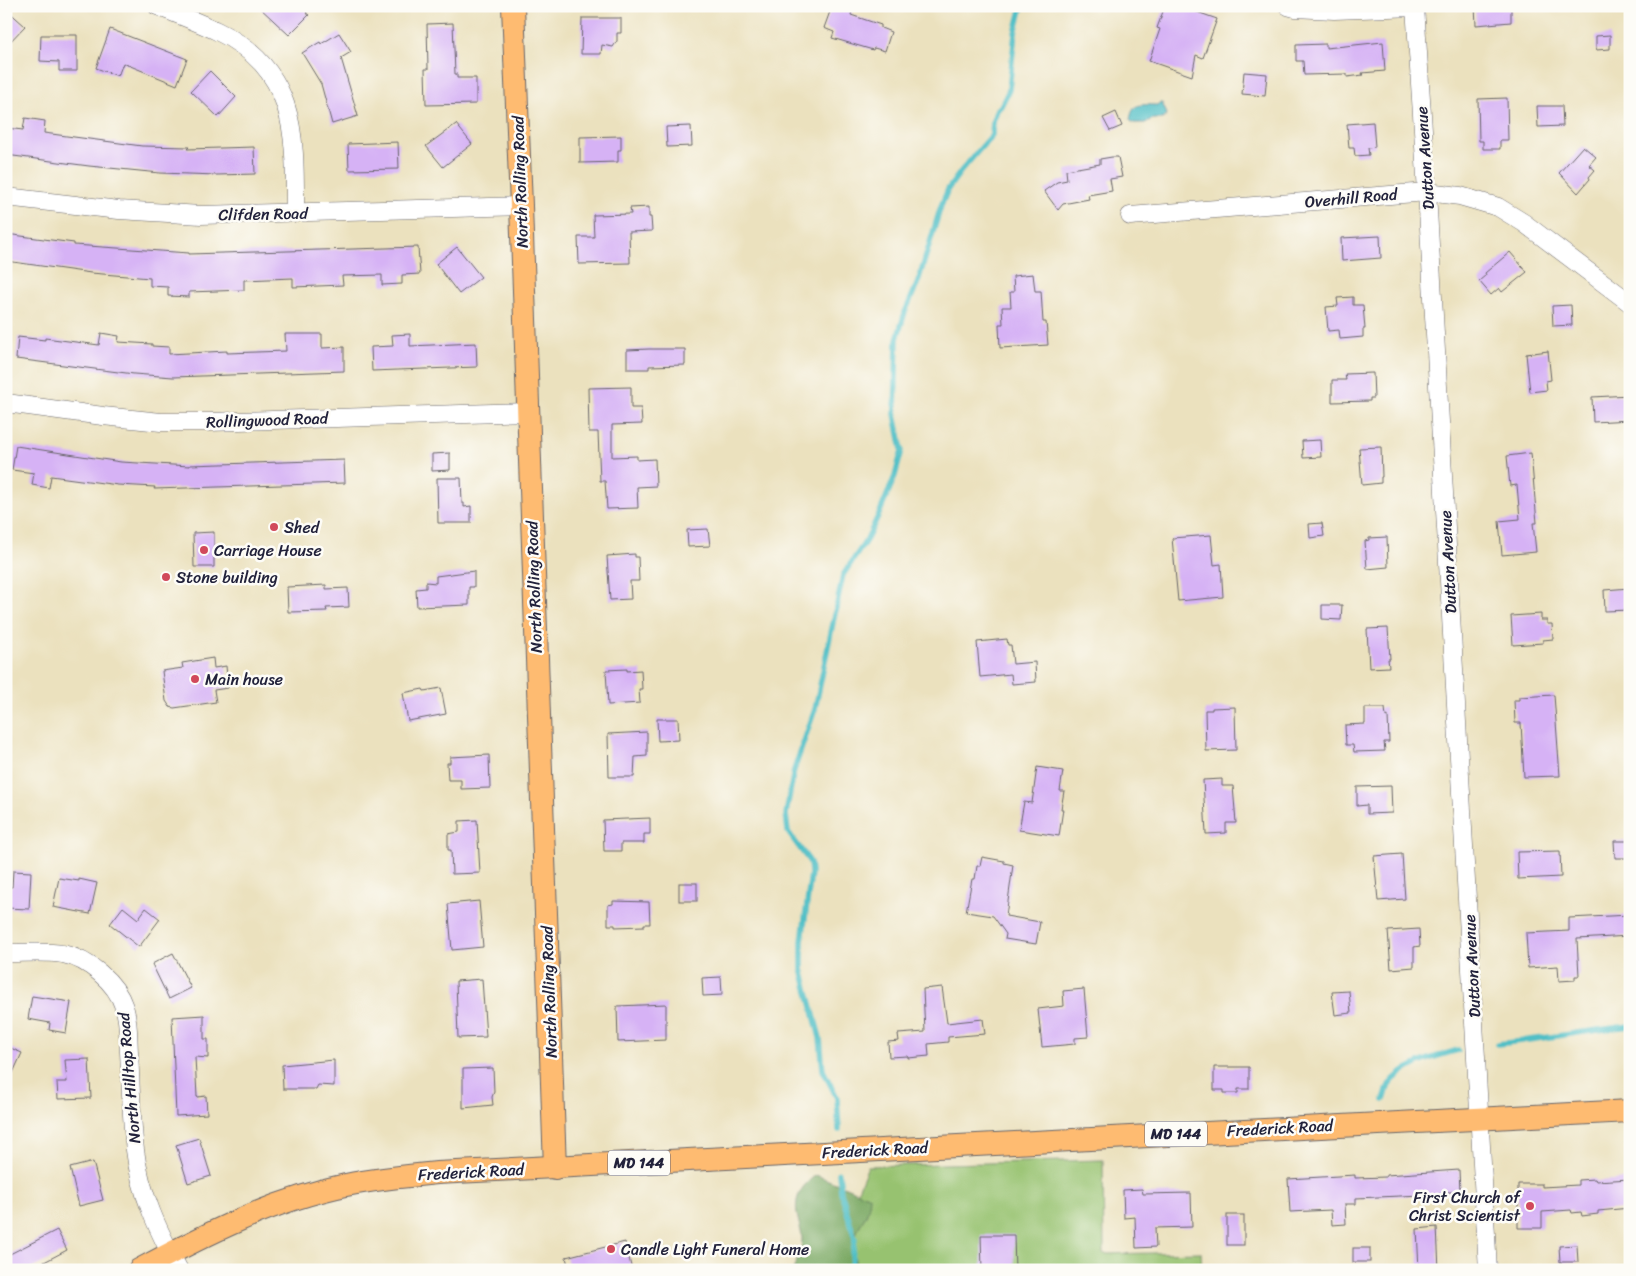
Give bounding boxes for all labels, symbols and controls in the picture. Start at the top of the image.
street label: Dutton Avenue [1407,105,1443,211]
street label: North Rolling Road [503,114,537,248]
street label: Overhill Road [1304,179,1400,216]
street label: Clifden Road [218,199,310,229]
street label: Rollingwood Road [205,403,330,437]
street label: Dutton Avenue [1431,510,1465,614]
place label: Shed [284,513,321,542]
street label: North Rolling Road [517,519,551,653]
marker: Shed [268,521,280,533]
place label: Carriage House [214,536,322,565]
marker: Carriage House [198,544,210,556]
place label: Stone building [176,563,278,592]
marker: Stone building [160,571,172,583]
place label: Main house [205,665,283,694]
marker: Main house [189,673,201,685]
street label: Dutton Avenue [1455,914,1489,1018]
street label: North Rolling Road [532,924,566,1058]
street label: North Hilltop Road [109,1010,149,1145]
street label: Frederick Road [1226,1111,1335,1145]
road number: MD 144 [1145,1122,1207,1146]
street label: Frederick Road [821,1133,930,1167]
road number: MD 144 [608,1150,670,1176]
street label: Frederick Road [417,1155,526,1189]
place label: First Church of Christ Scientist [1409,1183,1522,1230]
marker: First Church of Christ Scientist [1524,1200,1536,1212]
place label: Candle Light Funeral Home [621,1235,809,1264]
marker: Candle Light Funeral Home [605,1243,617,1255]

